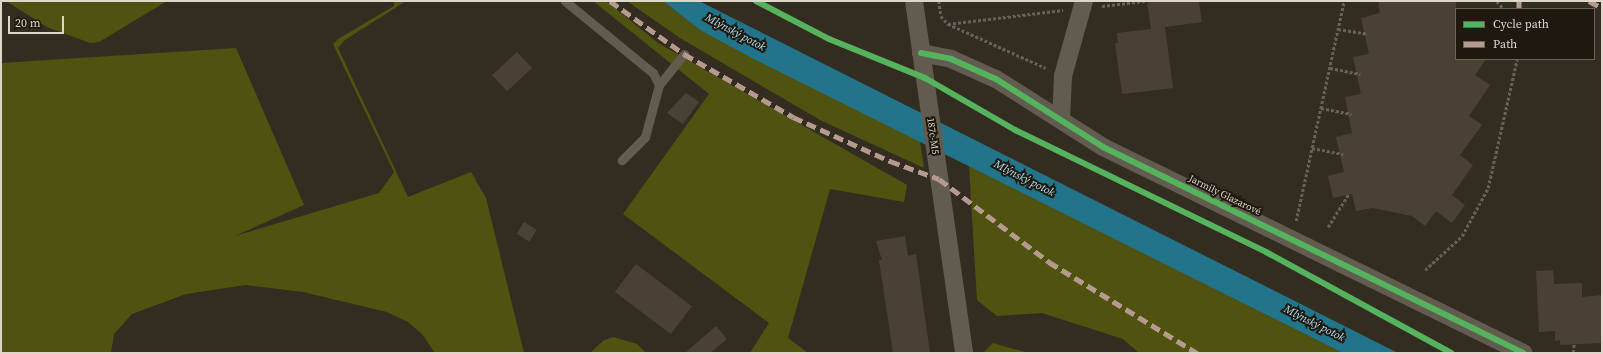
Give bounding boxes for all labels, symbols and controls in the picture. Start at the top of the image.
scale bar [10,8,66,34]
legend [1455,8,1595,60]
water label: Mlýnský potok [703,12,767,54]
text: 20 m [15,15,41,31]
text: Cycle path [1493,16,1549,32]
text: Path [1493,36,1517,52]
street label: 187c-M5 [924,117,942,155]
water label: Mlýnský potok [991,158,1057,200]
street label: Jarmily Glazarové [1187,172,1263,218]
water label: Mlýnský potok [1281,303,1347,345]

